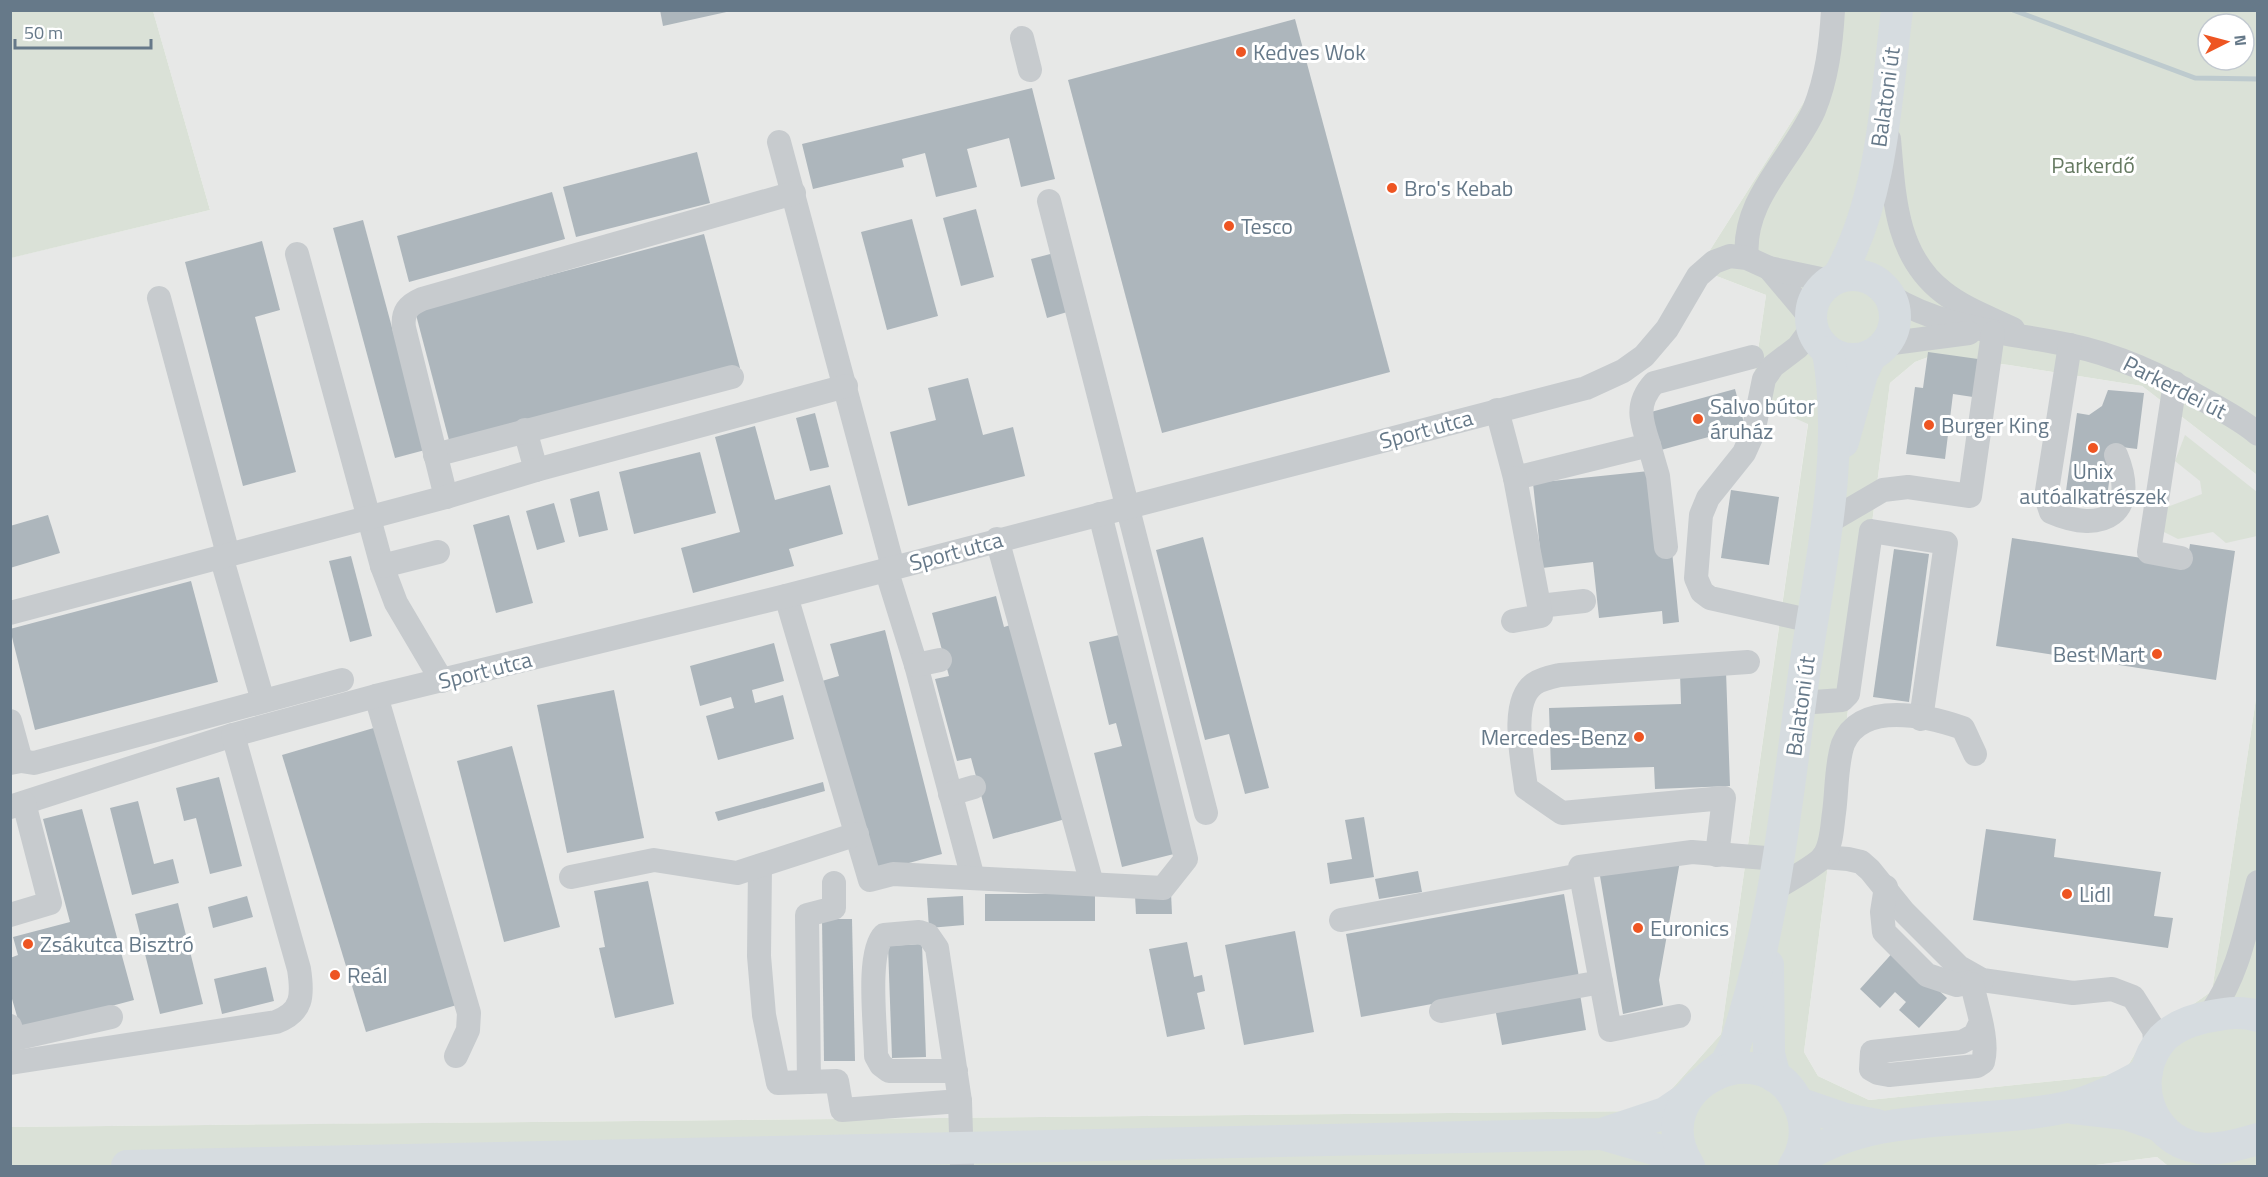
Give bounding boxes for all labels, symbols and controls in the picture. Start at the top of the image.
scale bar [15,12,152,50]
north arrow [2196,12,2256,72]
text: 50 m [24,19,63,46]
text: N [2228,34,2253,47]
place label: Kedves Wok [1253,35,1366,69]
street label: Balatoni út [1861,44,1909,149]
marker: Kedves Wok [1234,45,1248,59]
park label: Parkerdő [2051,148,2135,182]
place label: Bro's Kebab [1404,171,1513,205]
marker: Bro's Kebab [1385,181,1399,195]
place label: Tesco [1241,209,1293,243]
marker: Tesco [1222,219,1236,233]
street label: Parkerdei út [2117,346,2233,428]
place label: Salvo bútor áruház [1710,389,1815,448]
street label: Sport utca [1376,400,1476,458]
place label: Burger King [1941,408,2049,442]
marker: Salvo bútor áruház [1691,412,1705,426]
marker: Burger King [1922,418,1936,432]
marker: Unix autóalkatrészek [2086,441,2100,455]
place label: Unix autóalkatrészek [2019,454,2167,513]
street label: Sport utca [906,522,1006,580]
place label: Best Mart [2053,637,2145,671]
street label: Sport utca [435,642,535,698]
marker: Best Mart [2150,647,2164,661]
street label: Balatoni út [1776,653,1824,758]
place label: Mercedes-Benz [1481,720,1627,754]
marker: Mercedes-Benz [1632,730,1646,744]
place label: Lidl [2079,877,2111,911]
marker: Lidl [2060,887,2074,901]
place label: Euronics [1650,911,1729,945]
marker: Euronics [1631,921,1645,935]
place label: Zsákutca Bisztró [40,927,194,961]
marker: Zsákutca Bisztró [21,937,35,951]
place label: Reál [347,958,388,992]
marker: Reál [328,968,342,982]

